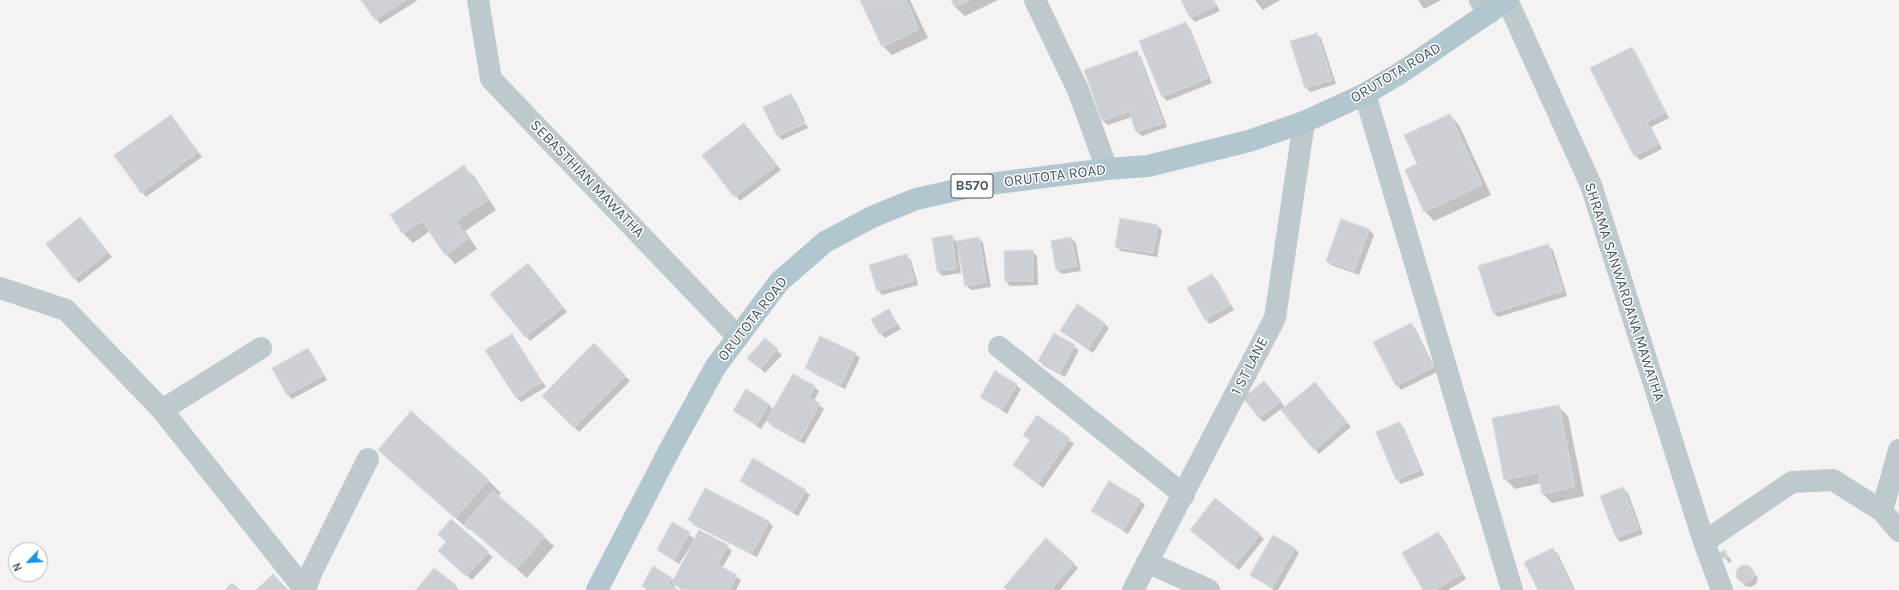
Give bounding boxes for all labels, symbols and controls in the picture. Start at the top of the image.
street label: ORUTOTA ROAD [1348,39,1444,107]
street label: SEBASTHIAN MAWATHA [526,116,648,242]
street label: ORUTOTA ROAD [1003,161,1107,191]
road number: B570 [951,174,993,198]
street label: SHRAMA SANWARDANA MAWATHA [1580,180,1668,404]
street label: ORUTOTA ROAD [714,273,792,365]
street label: 1 ST LANE [1228,334,1272,398]
north arrow [8,542,48,582]
text: N [10,561,25,573]

